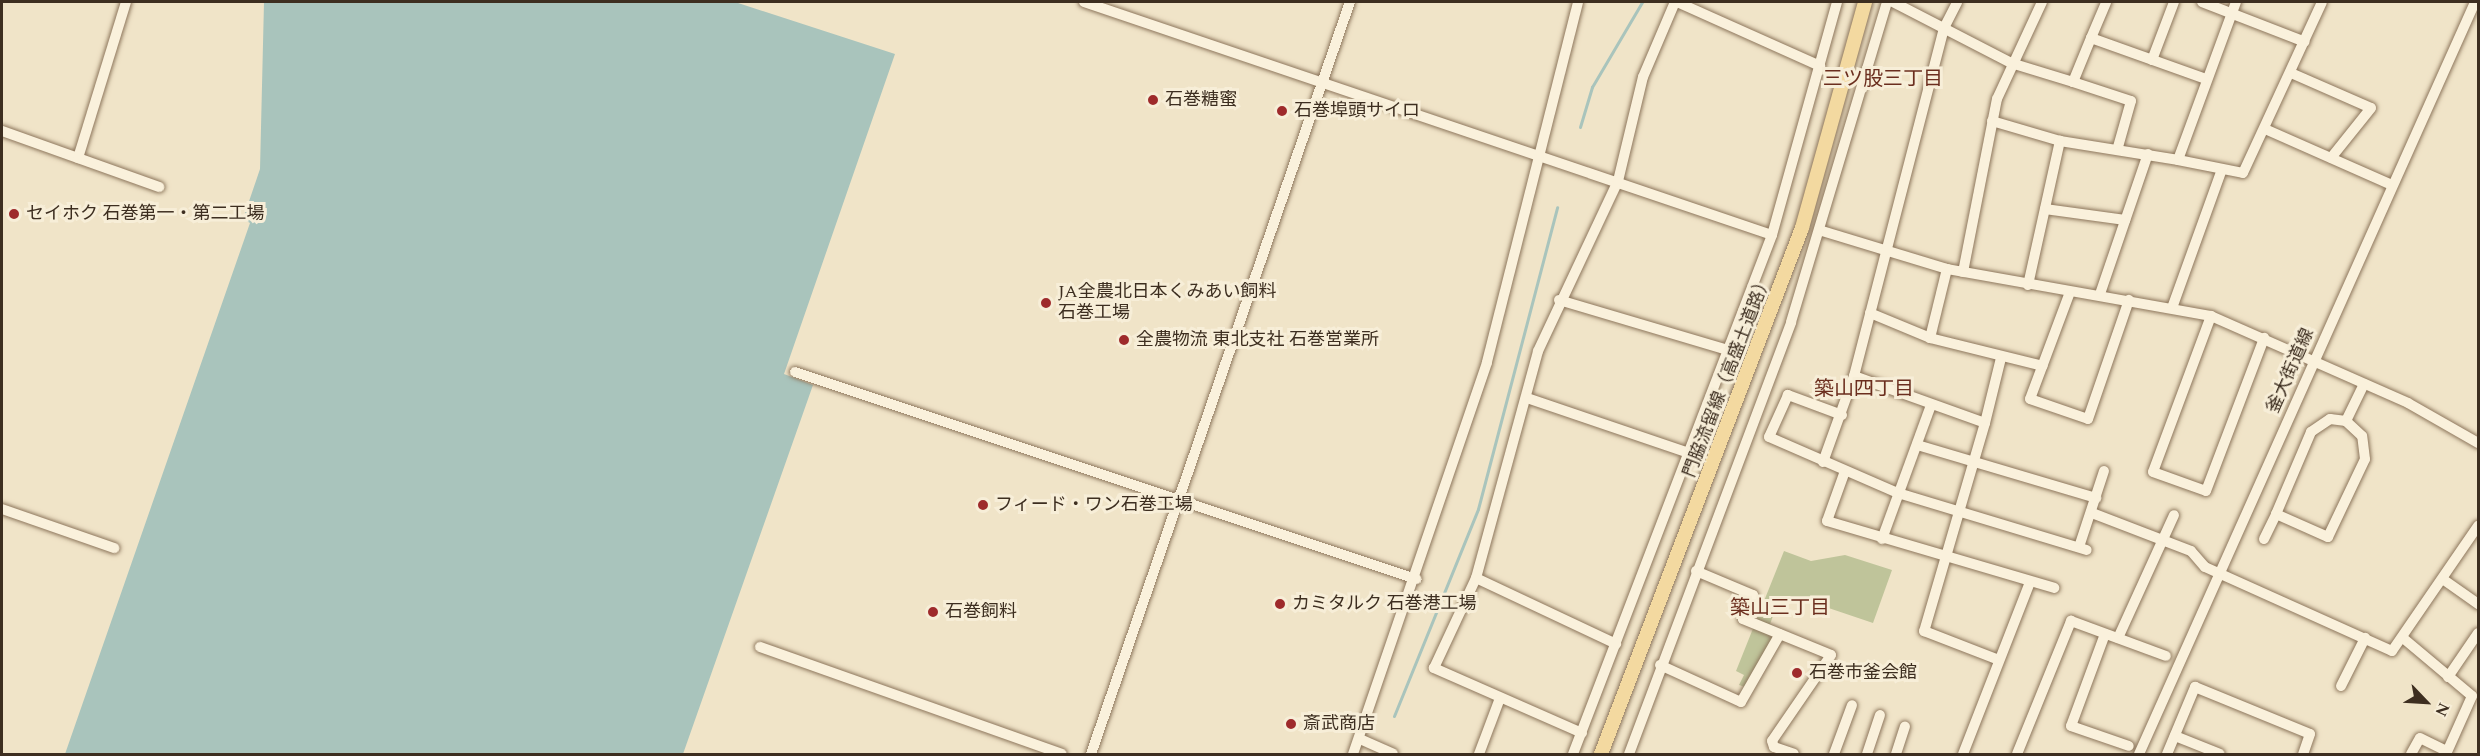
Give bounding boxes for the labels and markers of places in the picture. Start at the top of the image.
place label: 石巻糖蜜 [1165,89,1237,111]
marker: 石巻糖蜜 [1146,93,1160,107]
place label: 石巻埠頭サイロ [1294,100,1420,122]
marker: 石巻埠頭サイロ [1275,104,1289,118]
place label: セイホク 石巻第一・第二工場 [26,203,264,225]
marker: セイホク 石巻第一・第二工場 [7,207,21,221]
place label: JA全農北日本くみあい飼料 石巻工場 [1058,282,1276,324]
marker: JA全農北日本くみあい飼料 石巻工場 [1039,296,1053,310]
place label: 全農物流 東北支社 石巻営業所 [1136,329,1379,351]
marker: 全農物流 東北支社 石巻営業所 [1117,333,1131,347]
place label: フィード・ワン石巻工場 [995,494,1193,516]
marker: フィード・ワン石巻工場 [976,498,990,512]
place label: カミタルク 石巻港工場 [1292,593,1476,615]
marker: カミタルク 石巻港工場 [1273,597,1287,611]
place label: 石巻飼料 [945,601,1017,623]
marker: 石巻飼料 [926,605,940,619]
place label: 石巻市釜会館 [1809,662,1917,684]
marker: 石巻市釜会館 [1790,666,1804,680]
place label: 斎武商店 [1303,713,1375,735]
marker: 斎武商店 [1284,717,1298,731]

